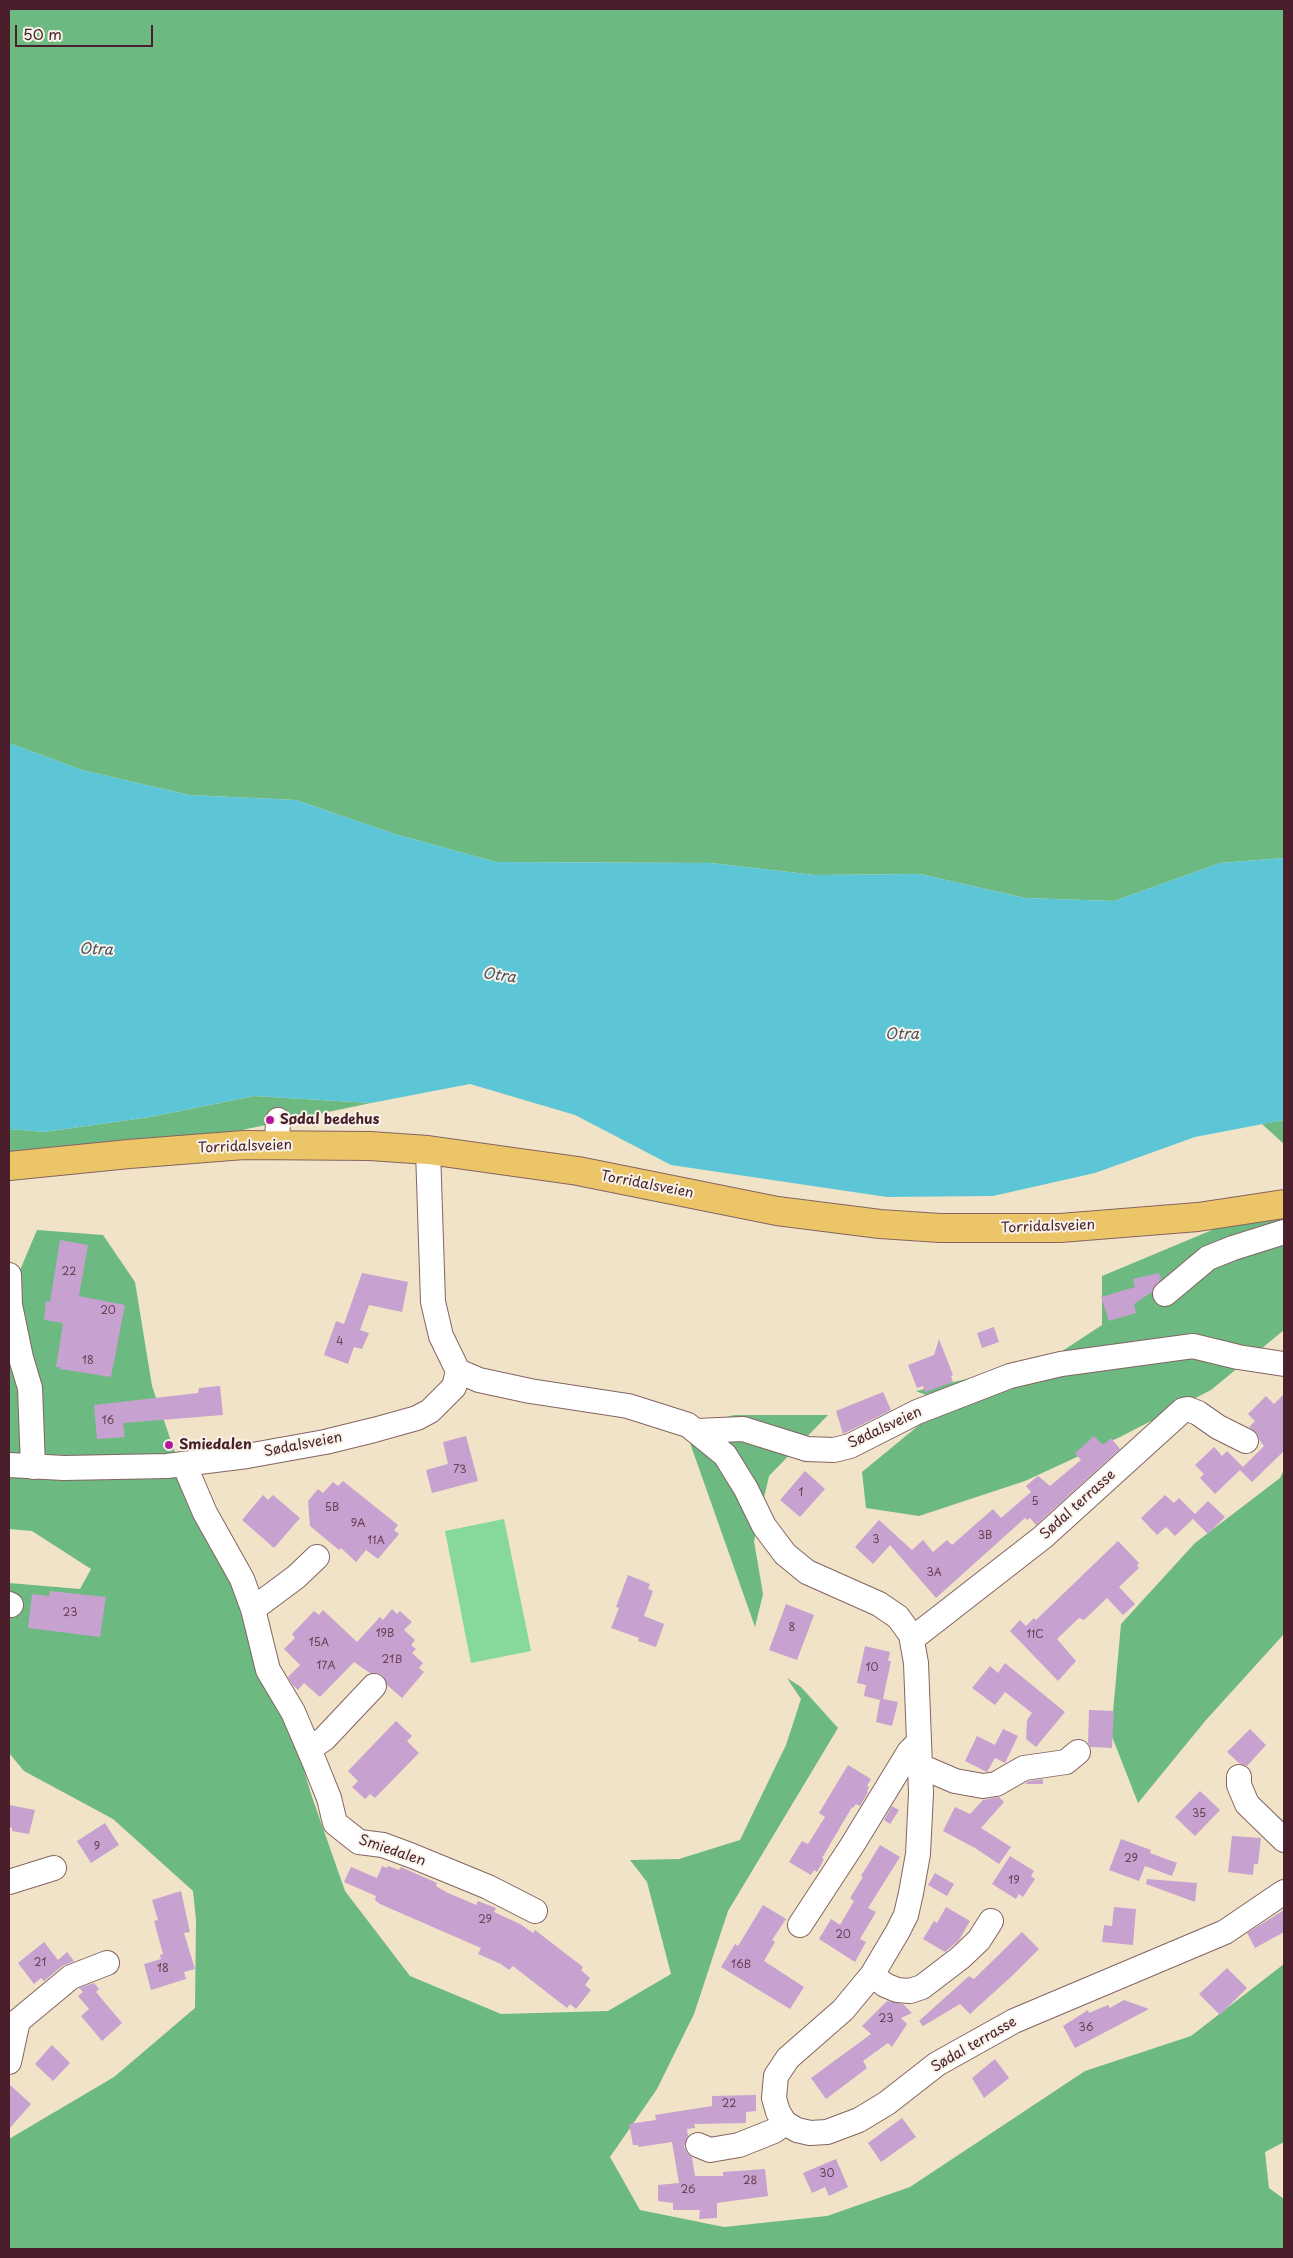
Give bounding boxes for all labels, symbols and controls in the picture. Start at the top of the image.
scale bar [18,15,155,47]
text: 50 m [23,22,62,45]
water label: Otra [79,940,113,960]
water label: Otra [481,965,517,987]
water label: Otra [885,1026,919,1044]
place label: Sødal bedehus [280,1112,379,1128]
marker: Sødal bedehus [264,1114,276,1126]
street label: Torridalsveien [198,1137,292,1157]
street label: Torridalsveien [599,1168,695,1202]
street label: Torridalsveien [1001,1217,1095,1237]
house number: 22 [62,1265,76,1279]
house number: 20 [100,1304,116,1318]
house number: 4 [336,1335,344,1349]
house number: 18 [82,1354,94,1368]
street label: Sødalsveien [845,1404,925,1452]
house number: 16 [102,1414,114,1428]
street label: Sødalsveien [262,1429,344,1461]
place label: Smiedalen [179,1437,252,1453]
marker: Smiedalen [163,1439,175,1451]
house number: 73 [453,1463,467,1477]
street label: Sødal terrasse [1037,1467,1119,1543]
house number: 1 [799,1486,803,1500]
house number: 5 [1031,1495,1039,1509]
house number: 5B [325,1501,339,1515]
house number: 9A [351,1517,365,1531]
house number: 3B [978,1529,992,1543]
house number: 3 [872,1533,880,1547]
house number: 11A [367,1534,385,1548]
house number: 3A [926,1566,942,1580]
house number: 23 [63,1606,77,1620]
house number: 8 [789,1621,795,1635]
house number: 19B [376,1627,394,1641]
house number: 11C [1026,1628,1044,1642]
house number: 15A [309,1636,329,1650]
house number: 21B [382,1653,402,1667]
house number: 17A [316,1659,336,1673]
house number: 10 [866,1661,878,1675]
house number: 35 [1192,1807,1206,1821]
street label: Smiedalen [356,1832,428,1870]
house number: 9 [94,1840,100,1854]
house number: 29 [1124,1852,1138,1866]
house number: 19 [1008,1874,1020,1888]
house number: 29 [478,1913,492,1927]
house number: 20 [835,1928,851,1942]
house number: 21 [34,1956,46,1970]
house number: 16B [731,1958,751,1972]
house number: 18 [157,1962,169,1976]
house number: 23 [879,2012,893,2026]
street label: Sødal terrasse [928,2014,1020,2076]
house number: 36 [1079,2021,1093,2035]
house number: 22 [722,2097,736,2111]
house number: 30 [819,2167,835,2181]
house number: 28 [743,2174,757,2188]
house number: 26 [680,2183,696,2197]

